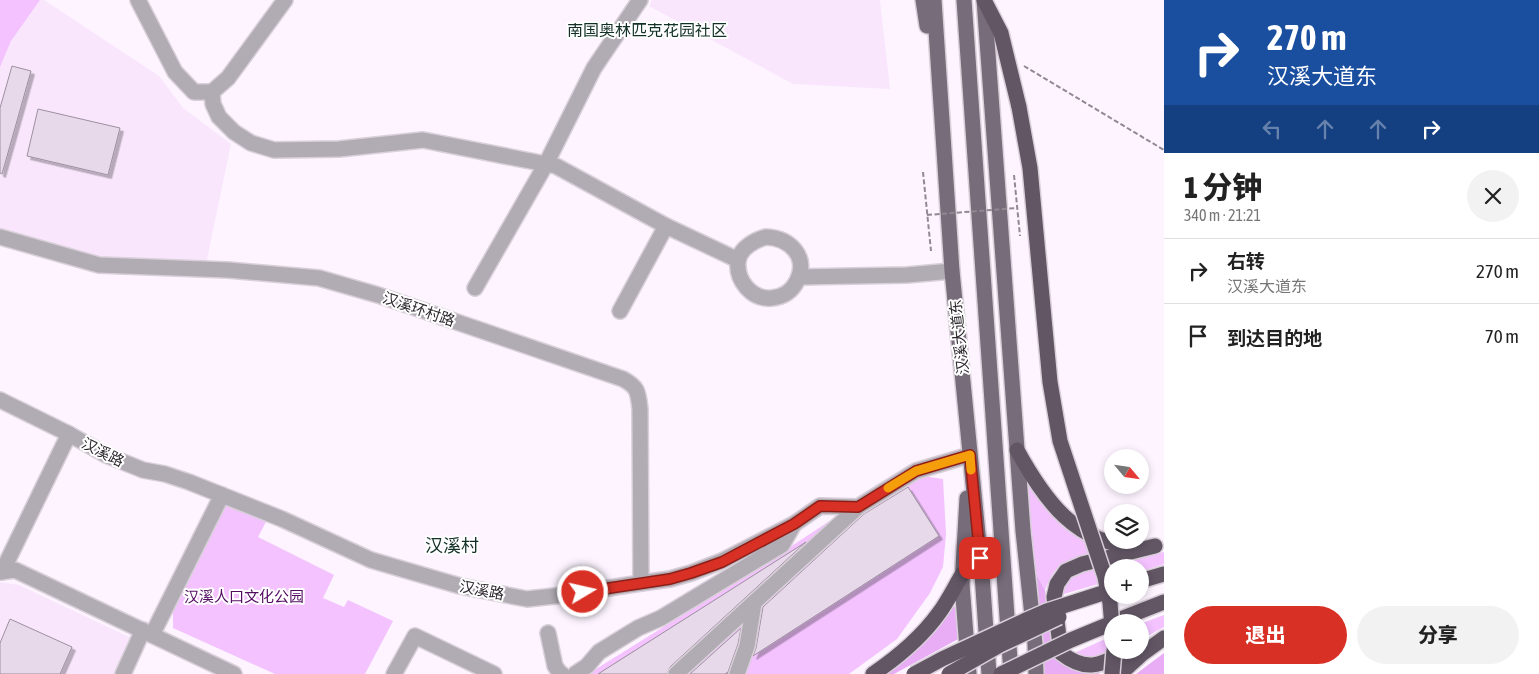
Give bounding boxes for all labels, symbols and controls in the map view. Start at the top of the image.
text: 270 m [1267,17,1346,57]
icon: right [1184,20,1249,85]
district label: 南国奥林匹克花园社区 [567,21,727,39]
text: 汉溪大道东 [1267,63,1377,89]
icon: left [1258,115,1286,143]
icon: ahead [1311,115,1339,143]
icon: ahead [1364,115,1392,143]
icon: right [1417,115,1445,143]
text: 1 分钟 [1184,170,1262,204]
button: close [1467,170,1519,222]
text: 340 m · 21:21 [1184,206,1261,224]
text: 右转 [1227,250,1265,272]
icon: right [1184,257,1212,285]
text: 270 m [1476,260,1519,282]
text: 汉溪大道东 [1227,277,1307,295]
street label: 汉溪环村路 [381,289,457,329]
street label: 汉溪大道东 [947,299,971,375]
icon: arrive [1184,322,1212,350]
text: 70 m [1485,325,1519,347]
text: 到达目的地 [1227,327,1322,349]
street label: 汉溪路 [79,434,127,470]
north arrow [1104,449,1149,494]
map controls [1104,449,1149,659]
button: layers [1104,504,1149,549]
district label: 汉溪村 [425,535,479,556]
pin [959,537,1001,579]
icon: arrive [966,544,994,572]
button: + [1104,559,1149,604]
position arrow [556,565,608,617]
street label: 汉溪路 [458,577,506,603]
park label: 汉溪人口文化公园 [184,588,304,605]
button: 退出 [1184,606,1347,664]
button: 分享 [1357,606,1519,664]
button: − [1104,614,1149,659]

